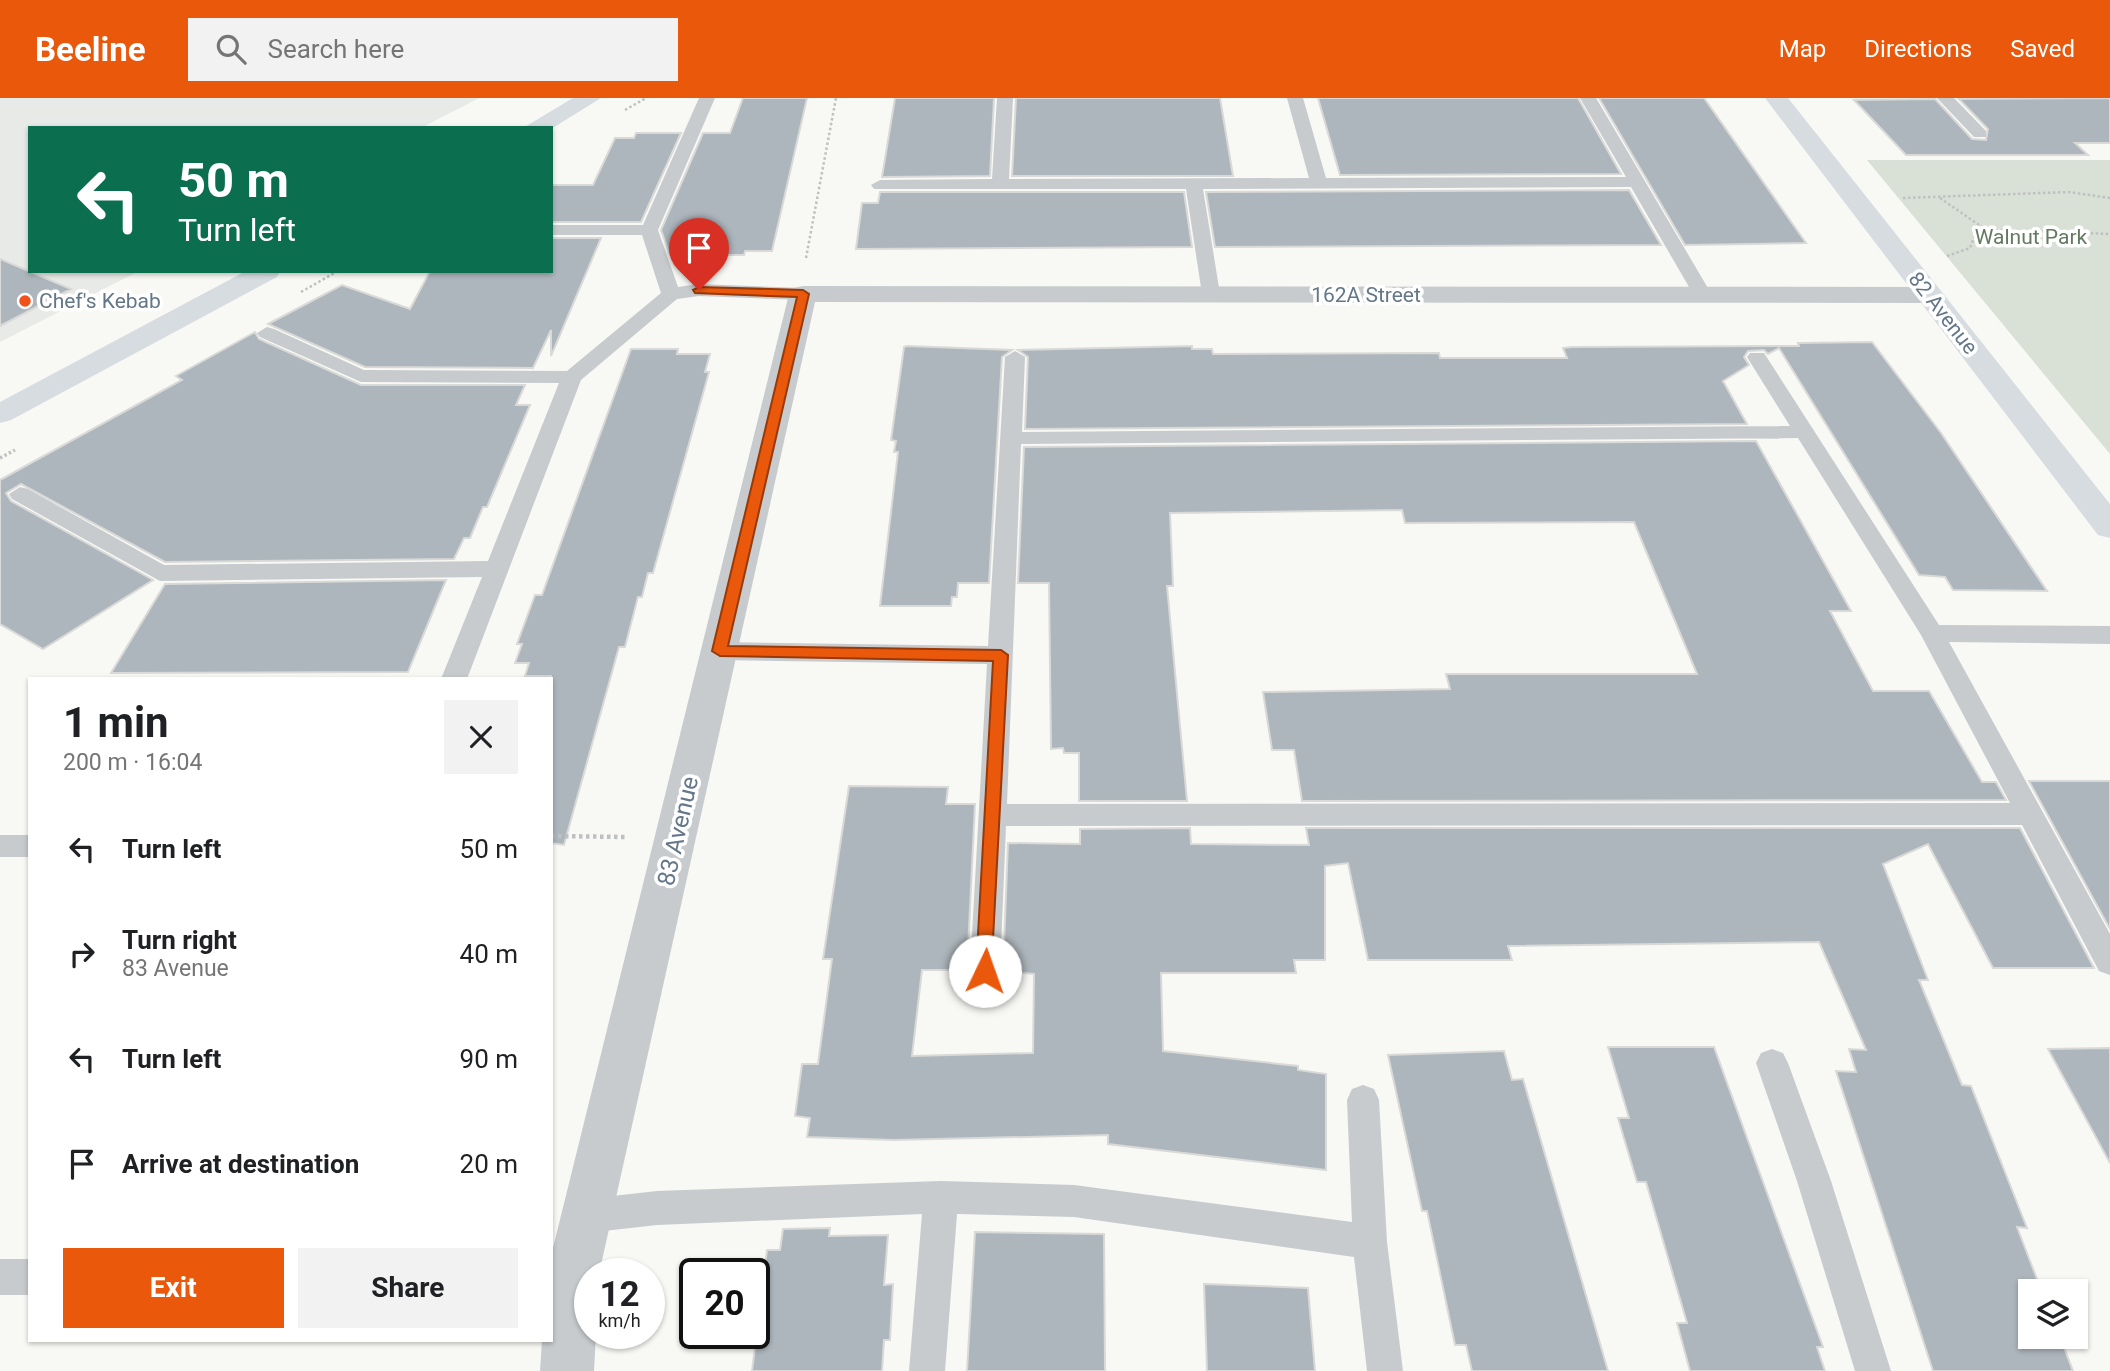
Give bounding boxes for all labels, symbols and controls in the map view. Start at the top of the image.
search box [188,18,678,81]
text: Beeline [35,30,146,69]
icon: search [212,30,250,68]
text: Search here [268,34,404,64]
text: Map [1779,35,1826,63]
text: Directions [1864,35,1972,63]
text: Saved [2010,35,2075,63]
text: 50 m [178,152,289,209]
icon: left [63,154,154,245]
text: Turn left [178,211,296,249]
pin [669,218,729,290]
park label: Walnut Park [1975,225,2088,249]
icon: arrive [680,229,718,267]
street label: 82 Avenue [1904,267,1982,359]
street label: 162A Street [1311,283,1421,307]
place label: Chef's Kebab [39,289,161,313]
marker: Chef's Kebab [17,293,33,309]
text: 1 min [63,698,169,747]
button: close [444,700,518,774]
text: 200 m · 16:04 [63,749,202,776]
street label: 83 Avenue [652,774,704,888]
icon: left [63,830,101,868]
text: Turn left [122,834,221,864]
text: 50 m [460,834,518,864]
text: Turn right [122,925,237,955]
position arrow [948,934,1022,1008]
icon: right [63,935,101,973]
text: 40 m [460,939,518,969]
text: 83 Avenue [122,955,229,982]
icon: left [63,1040,101,1078]
text: Turn left [122,1044,221,1074]
text: 90 m [460,1044,518,1074]
icon: arrive [63,1145,101,1183]
text: Arrive at destination [122,1149,359,1179]
text: 20 m [460,1149,518,1179]
button: Exit [63,1248,284,1328]
button: Share [298,1248,518,1328]
speed limit sign: 20 [679,1258,770,1349]
text: 12 [599,1274,640,1315]
map controls [2018,1279,2088,1349]
button: layers [2018,1279,2088,1349]
text: km/h [598,1310,641,1331]

